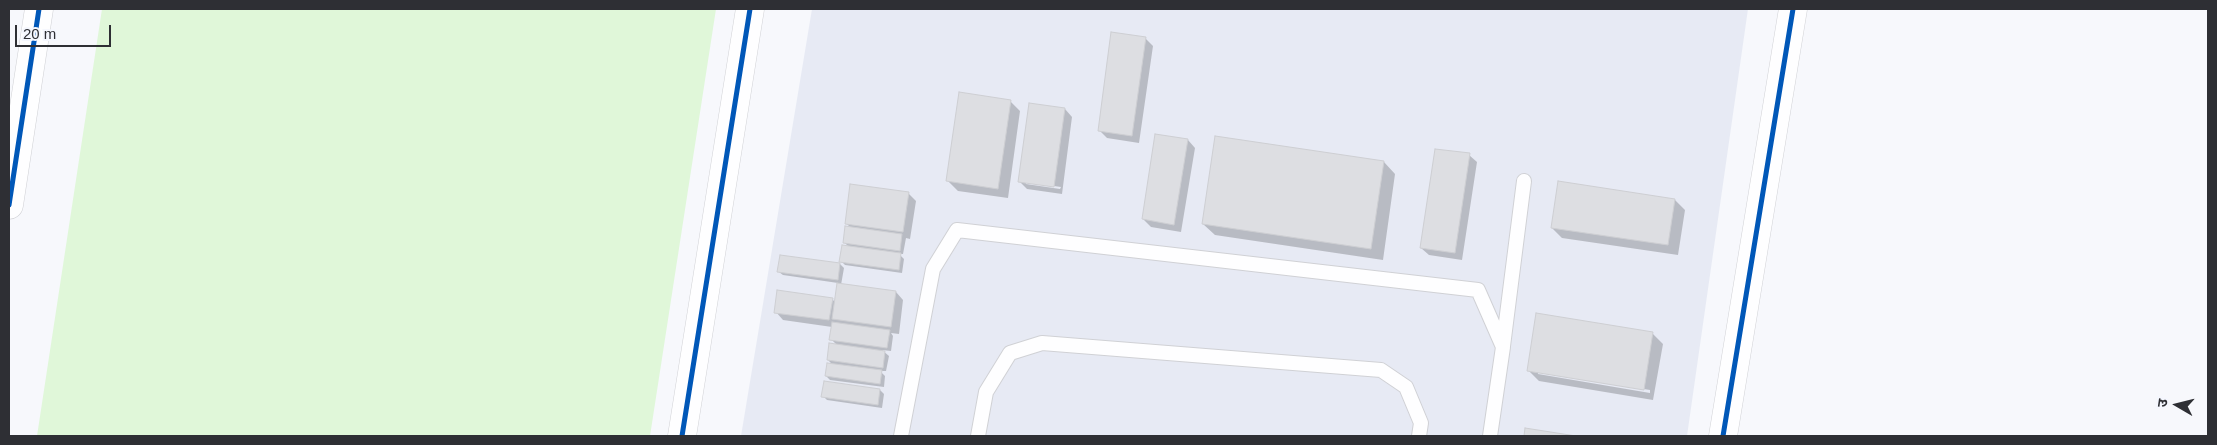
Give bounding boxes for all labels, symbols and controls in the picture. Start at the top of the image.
scale bar [18,15,114,47]
text: 20 m [23,25,56,42]
north arrow [2152,380,2202,430]
text: उ [2154,398,2171,408]

